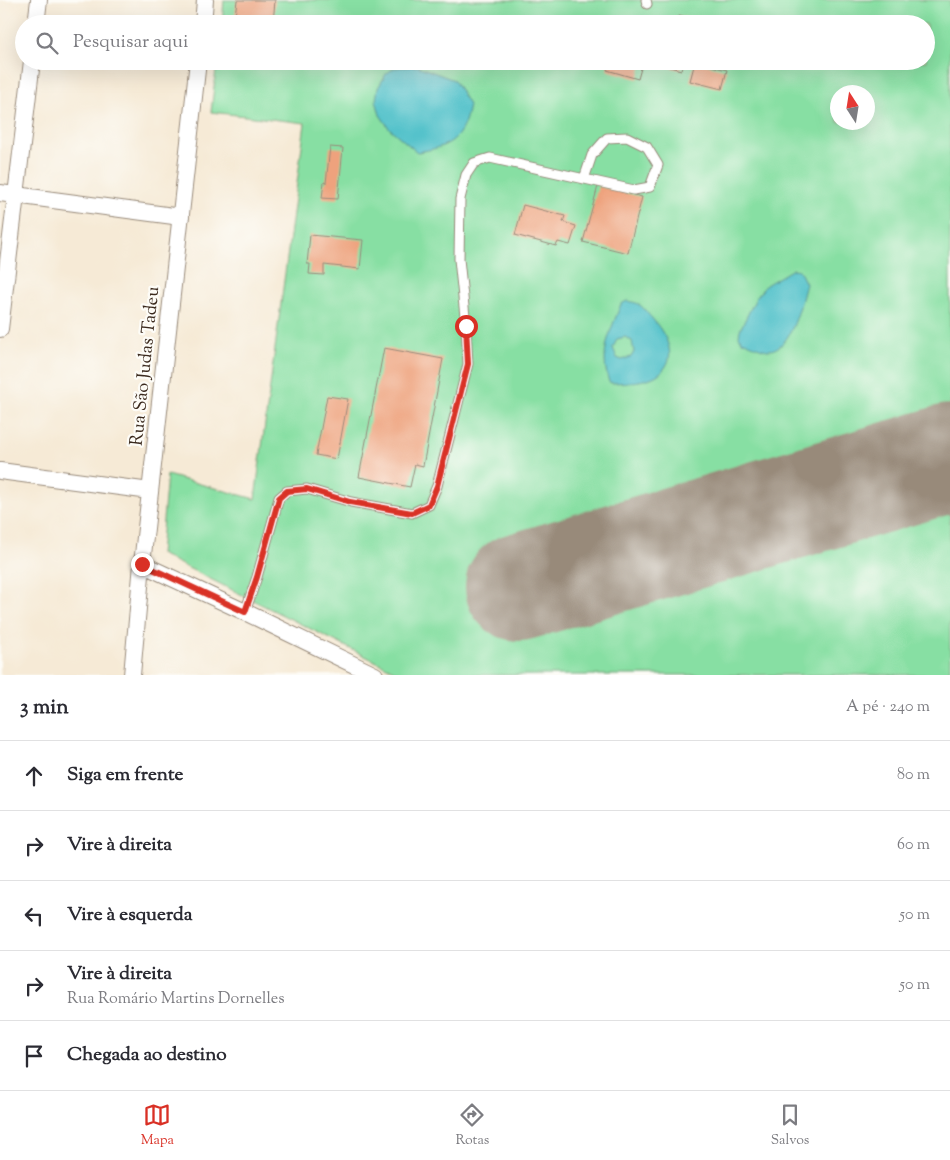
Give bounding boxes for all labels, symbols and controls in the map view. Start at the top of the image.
search box [15,15,935,70]
icon: search [33,29,61,57]
text: Pesquisar aqui [73,29,188,56]
north arrow [830,85,875,130]
street label: Rua São Judas Tadeu [125,285,167,447]
route start [455,315,478,338]
route end [131,553,154,576]
text: 3 min [20,693,69,723]
text: A pé · 240 m [846,696,930,719]
icon: ahead [20,762,48,790]
text: Siga em frente [67,762,183,789]
text: 80 m [897,764,930,787]
icon: right [20,832,48,860]
text: Vire à direita [67,832,172,859]
text: 60 m [897,834,930,857]
icon: left [20,902,48,930]
text: Vire à esquerda [67,902,193,929]
text: 50 m [899,904,930,927]
text: Vire à direita [67,961,172,988]
icon: right [20,972,48,1000]
text: 50 m [899,974,930,997]
text: Rua Romário Martins Dornelles [67,988,284,1011]
icon: arrive [20,1042,48,1070]
text: Chegada ao destino [67,1042,227,1069]
tab: Mapa [141,1101,174,1151]
tab: Rotas [455,1101,489,1151]
tab: Salvos [771,1101,809,1151]

